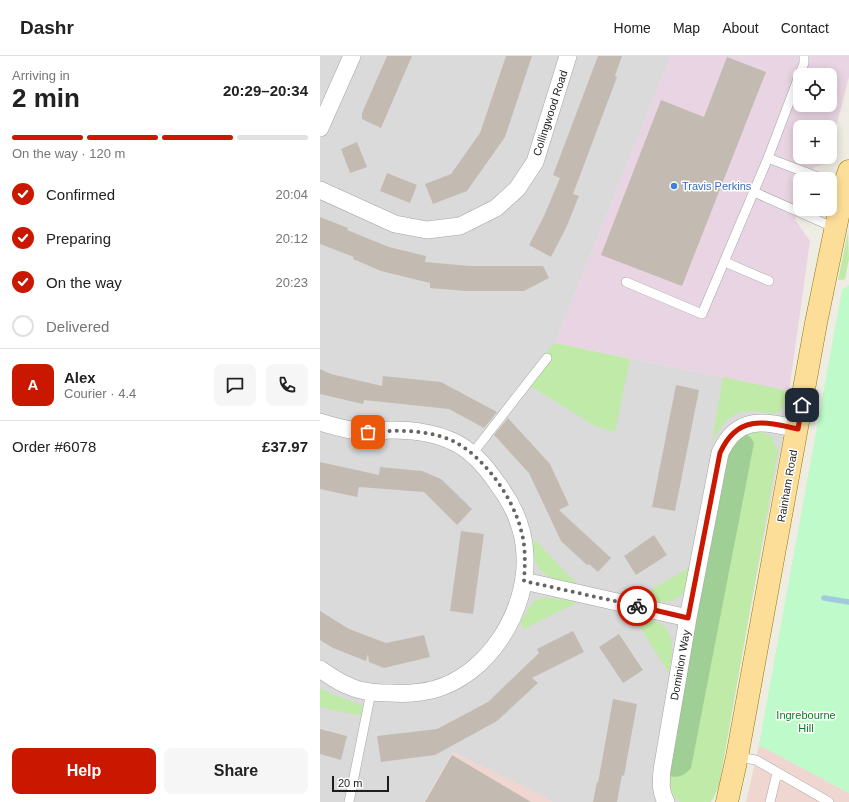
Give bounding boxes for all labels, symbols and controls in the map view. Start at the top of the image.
text: Dashr [20,17,74,38]
text: Home [614,20,651,36]
text: Map [673,20,700,36]
text: About [722,20,759,36]
text: Contact [781,20,829,36]
text: Arriving in [12,68,70,83]
map controls [793,68,837,216]
button: locate [793,68,837,112]
street label: Collingwood Road [530,69,570,157]
text: 20:29–20:34 [223,82,308,99]
text: 2 min [12,83,80,113]
button: + [793,120,837,164]
text: On the way · 120 m [12,146,125,161]
button: − [793,172,837,216]
place label: Travis Perkins [682,180,752,192]
marker: Travis Perkins [669,181,679,191]
icon: check [12,183,34,205]
text: Confirmed [46,186,115,203]
text: 20:04 [275,187,308,202]
icon: check [12,227,34,249]
text: Preparing [46,230,111,247]
text: 20:12 [275,231,308,246]
icon: check [12,271,34,293]
text: On the way [46,274,122,291]
text: 20:23 [275,275,308,290]
text: Delivered [46,318,109,335]
button: chat [214,364,256,406]
button: phone [266,364,308,406]
text: Alex [64,369,96,386]
text: A [28,376,38,393]
text: Courier · 4.4 [64,386,136,401]
pin [785,388,819,422]
icon: home [791,394,813,416]
pin [351,415,385,449]
icon: bag [357,421,379,443]
text: Order #6078 [12,438,96,455]
text: £37.97 [262,438,308,455]
street label: Rainham Road [775,449,799,523]
courier [617,586,657,626]
icon: bike [626,595,648,617]
street label: Dominion Way [668,628,692,701]
park label: Ingrebourne Hill [776,709,836,734]
button: Help [12,748,156,794]
button: Share [164,748,308,794]
scale bar [332,774,389,793]
text: 20 m [338,777,362,789]

